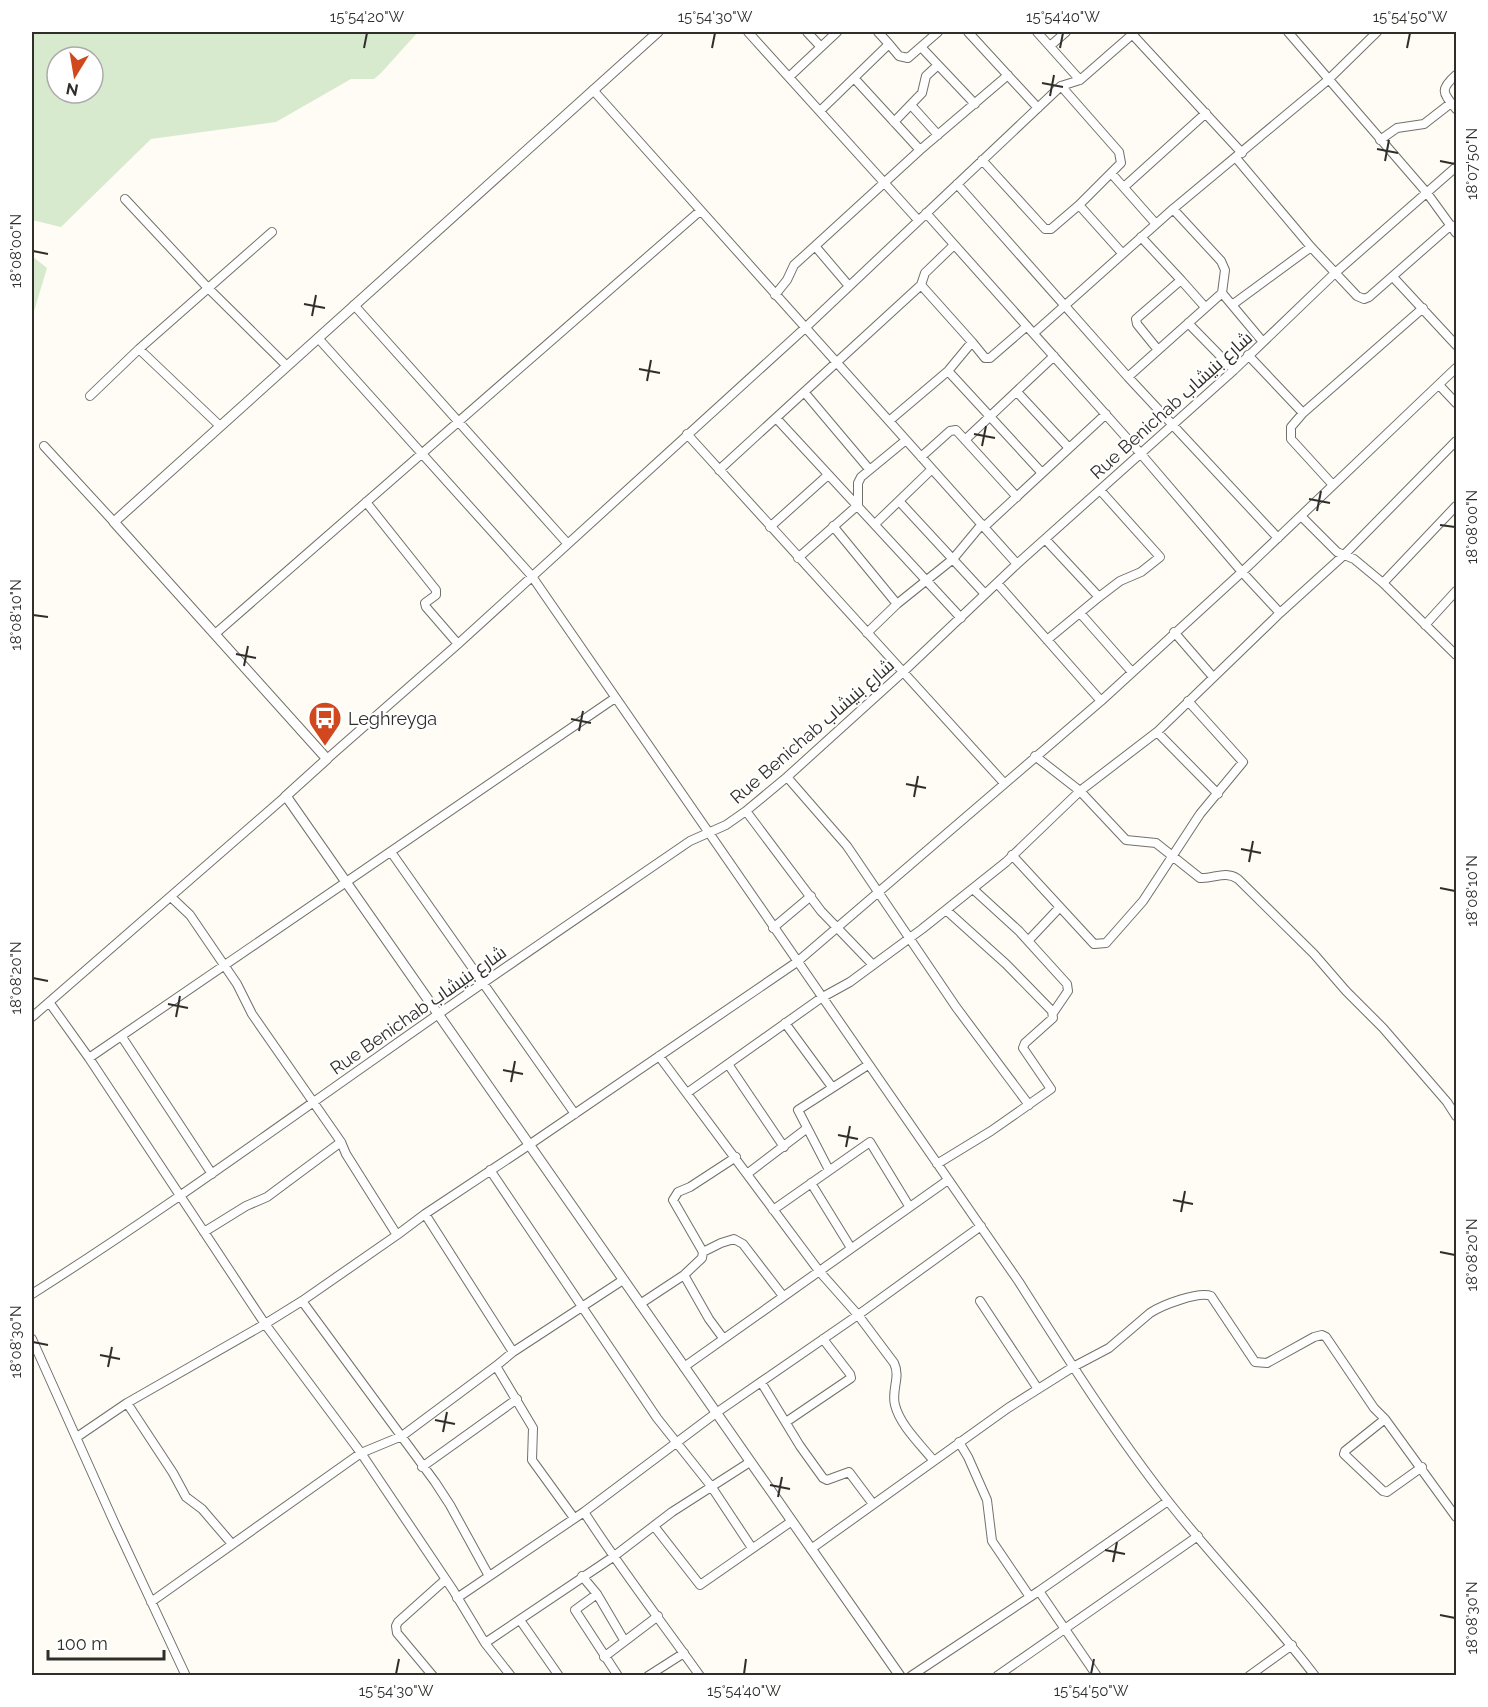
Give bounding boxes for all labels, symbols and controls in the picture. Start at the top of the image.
text: 15°54'20"W [330,8,405,26]
text: 15°54'30"W [678,8,753,26]
text: 15°54'40"W [1026,8,1100,26]
text: 15°54'50"W [1373,8,1448,26]
north arrow [45,45,105,105]
text: N [64,79,80,100]
text: 18°07'50"N [1463,128,1481,200]
text: 18°08'00"N [7,214,25,288]
street label: Rue Benichab شارع بنيشاب [1086,327,1257,485]
text: 18°08'00"N [1463,490,1481,564]
text: 18°08'10"N [7,579,25,651]
street label: Rue Benichab شارع بنيشاب [726,654,900,809]
bus stop icon: Leghreyga [307,700,343,747]
place label: Leghreyga [348,708,437,729]
text: 18°08'10"N [1463,855,1481,927]
street label: Rue Benichab شارع بنيشاب [326,941,511,1081]
text: 18°08'20"N [7,942,25,1014]
text: 18°08'20"N [1463,1219,1481,1291]
text: 18°08'30"N [7,1305,25,1379]
text: 18°08'30"N [1463,1581,1481,1655]
scale bar [48,1623,164,1661]
text: 100 m [57,1633,108,1654]
text: 15°54'30"W [359,1682,434,1700]
text: 15°54'40"W [707,1682,781,1700]
text: 15°54'50"W [1054,1682,1129,1700]

